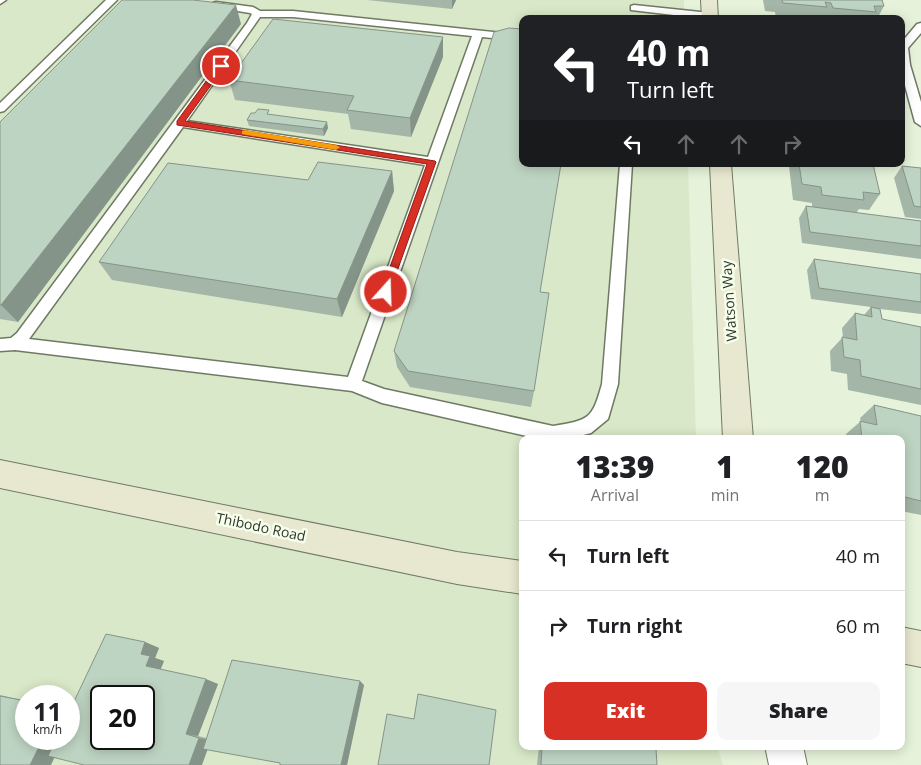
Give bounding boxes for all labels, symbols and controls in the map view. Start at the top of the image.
text: 40 m [627,29,710,76]
icon: left [544,35,609,100]
pin [200,45,242,87]
icon: arrive [207,52,235,80]
text: Turn left [627,74,714,104]
icon: left [619,130,647,158]
icon: ahead [672,130,700,158]
icon: ahead [725,130,753,158]
icon: right [778,130,806,158]
street label: Watson Way [716,259,741,342]
position arrow [359,265,411,317]
text: 13:39 [575,446,654,487]
text: 1 [716,446,734,487]
text: 120 [796,446,849,487]
text: Arrival [591,484,639,506]
text: min [711,484,739,506]
text: m [815,484,830,506]
street label: Thibodo Road [215,508,308,545]
icon: left [544,542,572,570]
text: Turn left [587,543,669,569]
text: 40 m [836,543,880,569]
icon: right [544,612,572,640]
text: Turn right [587,613,682,639]
text: 60 m [836,613,880,639]
button: Exit [544,682,707,740]
button: Share [717,682,880,740]
speed limit sign: 20 [90,685,155,750]
text: 11 [33,694,62,728]
text: km/h [33,721,62,738]

